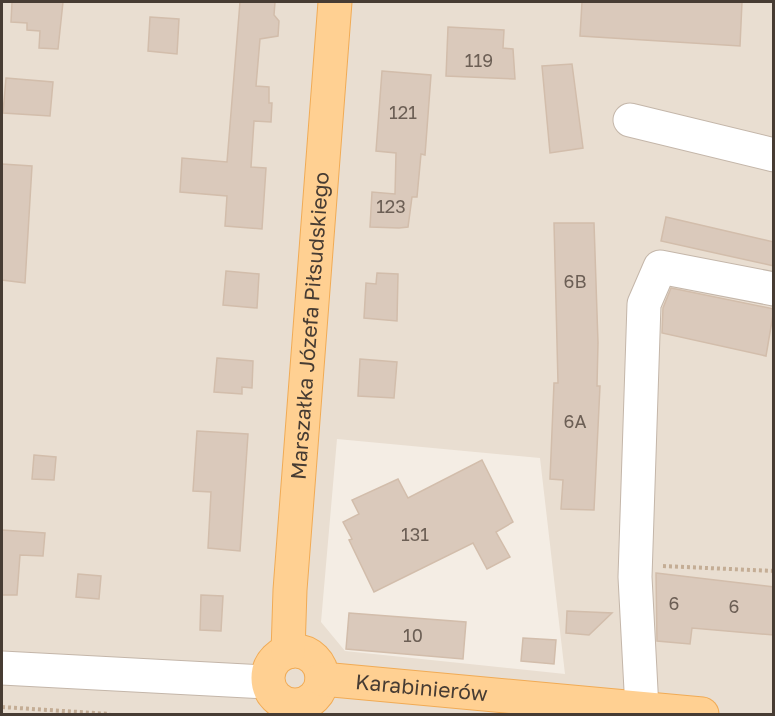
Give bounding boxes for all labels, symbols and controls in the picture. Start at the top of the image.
house number: 119 [465,49,493,71]
house number: 121 [389,101,417,123]
street label: Marszałka Józefa Piłsudskiego [284,171,334,481]
house number: 123 [376,195,406,217]
house number: 6B [564,270,586,292]
house number: 6A [564,410,586,432]
house number: 131 [401,523,429,545]
house number: 6 [669,592,679,614]
house number: 6 [729,595,739,617]
house number: 10 [403,624,423,646]
street label: Karabinierów [354,668,489,706]

